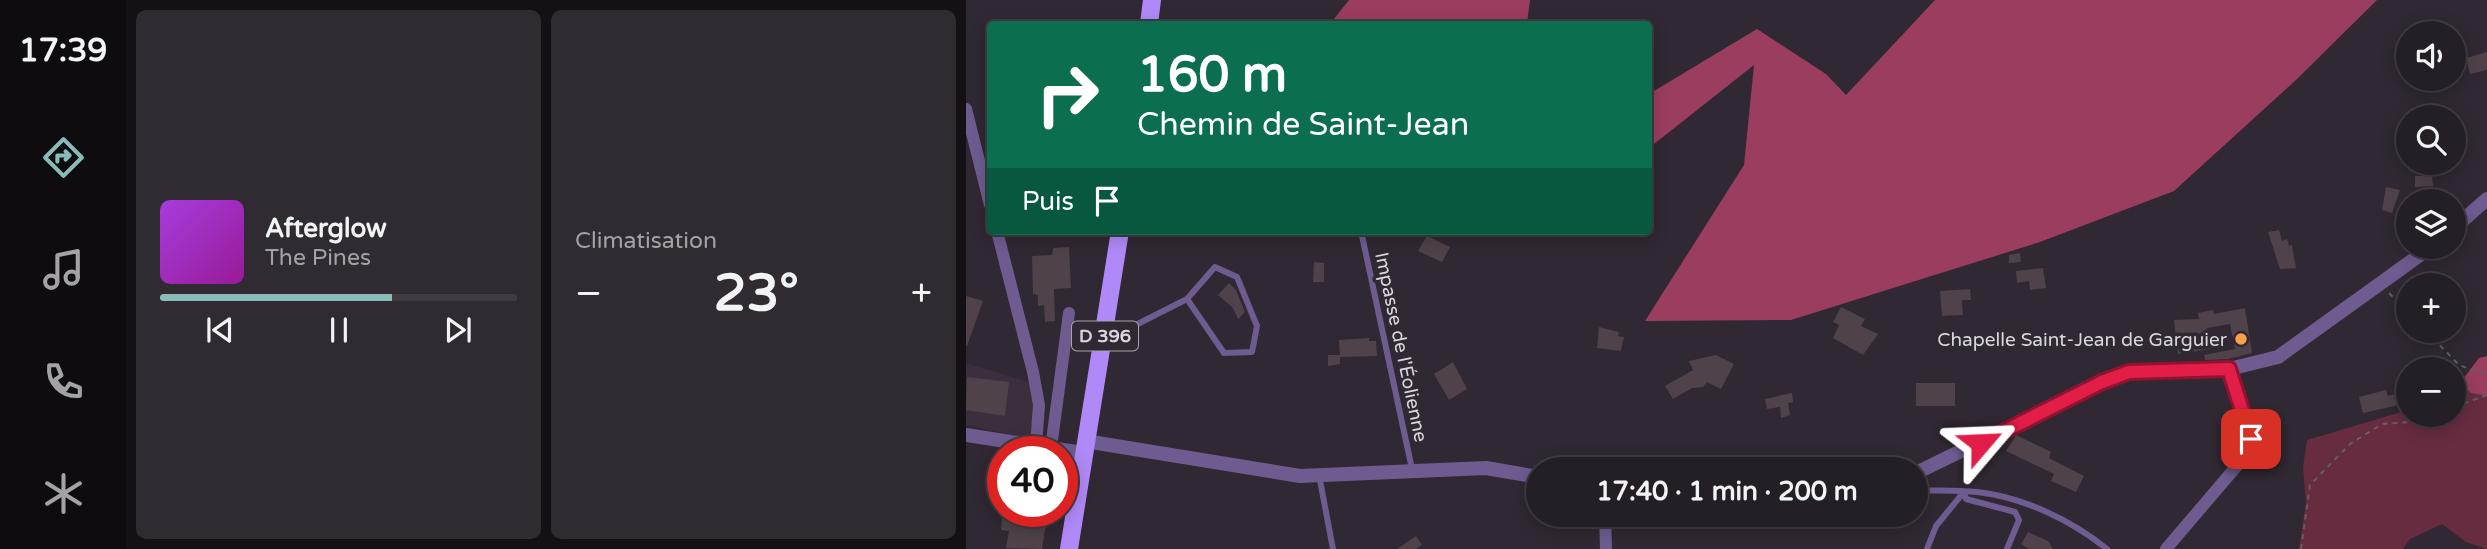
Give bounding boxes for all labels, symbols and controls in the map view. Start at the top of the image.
map controls [2396,21,2466,427]
button: sound [2396,21,2466,91]
text: 17:39 [19,32,107,70]
text: 160 m [1137,46,1287,105]
icon: right [1022,49,1113,140]
button: search [2396,105,2466,175]
text: Chemin de Saint-Jean [1137,106,1469,144]
icon: directions [39,133,88,182]
icon: arrive [1088,182,1126,220]
text: Puis [1022,186,1074,217]
button: layers [2396,189,2466,259]
text: Afterglow [265,213,387,244]
text: Climatisation [575,227,717,255]
text: The Pines [265,244,371,272]
icon: music [39,245,88,294]
street label: Impasse de l'Éolienne [1370,250,1432,444]
text: 23° [714,262,799,325]
text: − [575,271,602,317]
text: + [911,271,932,317]
button: + [2396,273,2466,343]
icon: previous [201,311,239,349]
icon: pause [320,311,358,349]
icon: next [439,311,477,349]
road number: D 396 [1072,322,1138,350]
place label: Chapelle Saint-Jean de Garguier [1937,329,2228,351]
marker: Chapelle Saint-Jean de Garguier [2233,331,2249,347]
icon: phone [39,357,88,406]
button: − [2396,357,2466,427]
position arrow [1944,406,2018,480]
pin [2221,409,2281,469]
icon: arrive [2232,420,2270,458]
speed limit sign: 40 [987,436,1078,527]
icon: climate [39,469,88,518]
text: 17:40 · 1 min · 200 m [1596,476,1858,507]

